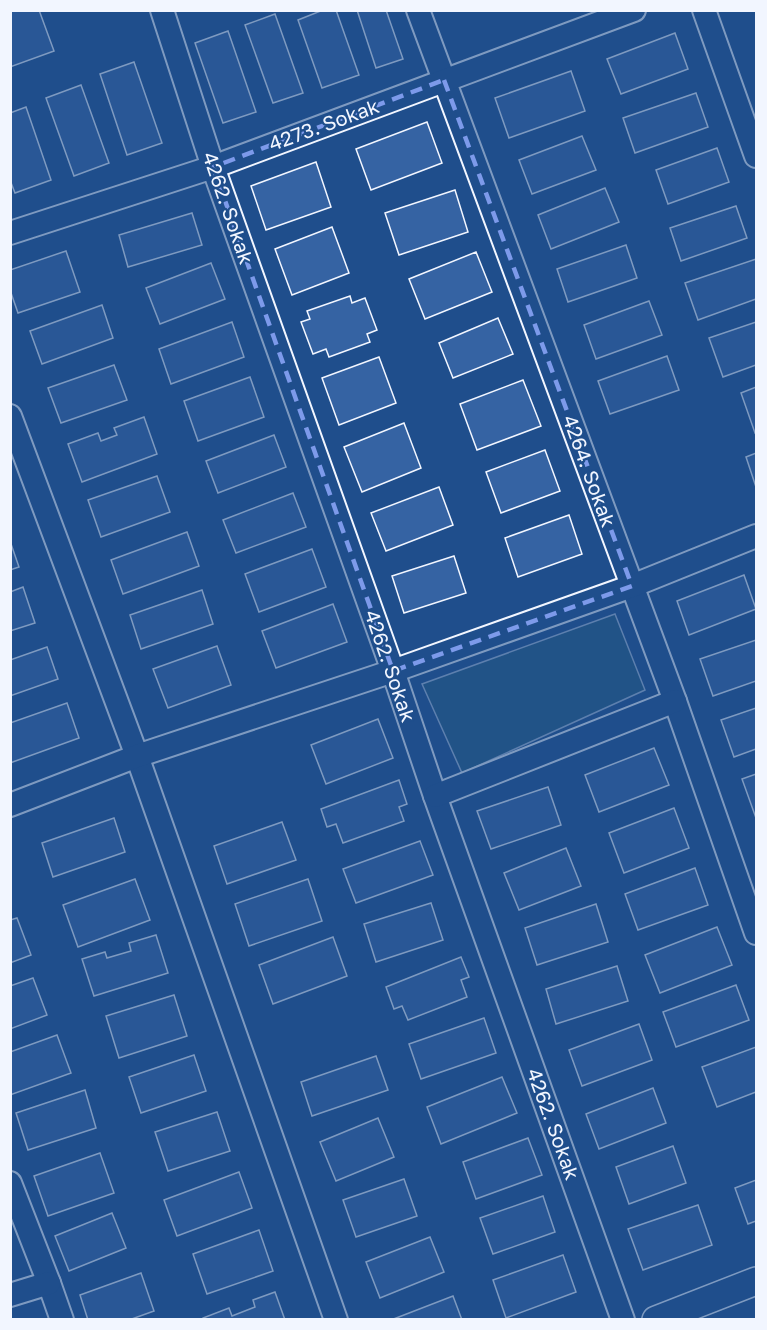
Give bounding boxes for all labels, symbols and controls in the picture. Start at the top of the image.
street label: 4273. Sokak [265,93,382,155]
street label: 4262. Sokak [199,148,259,267]
street label: 4264. Sokak [559,411,621,530]
street label: 4262. Sokak [361,606,421,725]
street label: 4262. Sokak [523,1065,585,1183]

